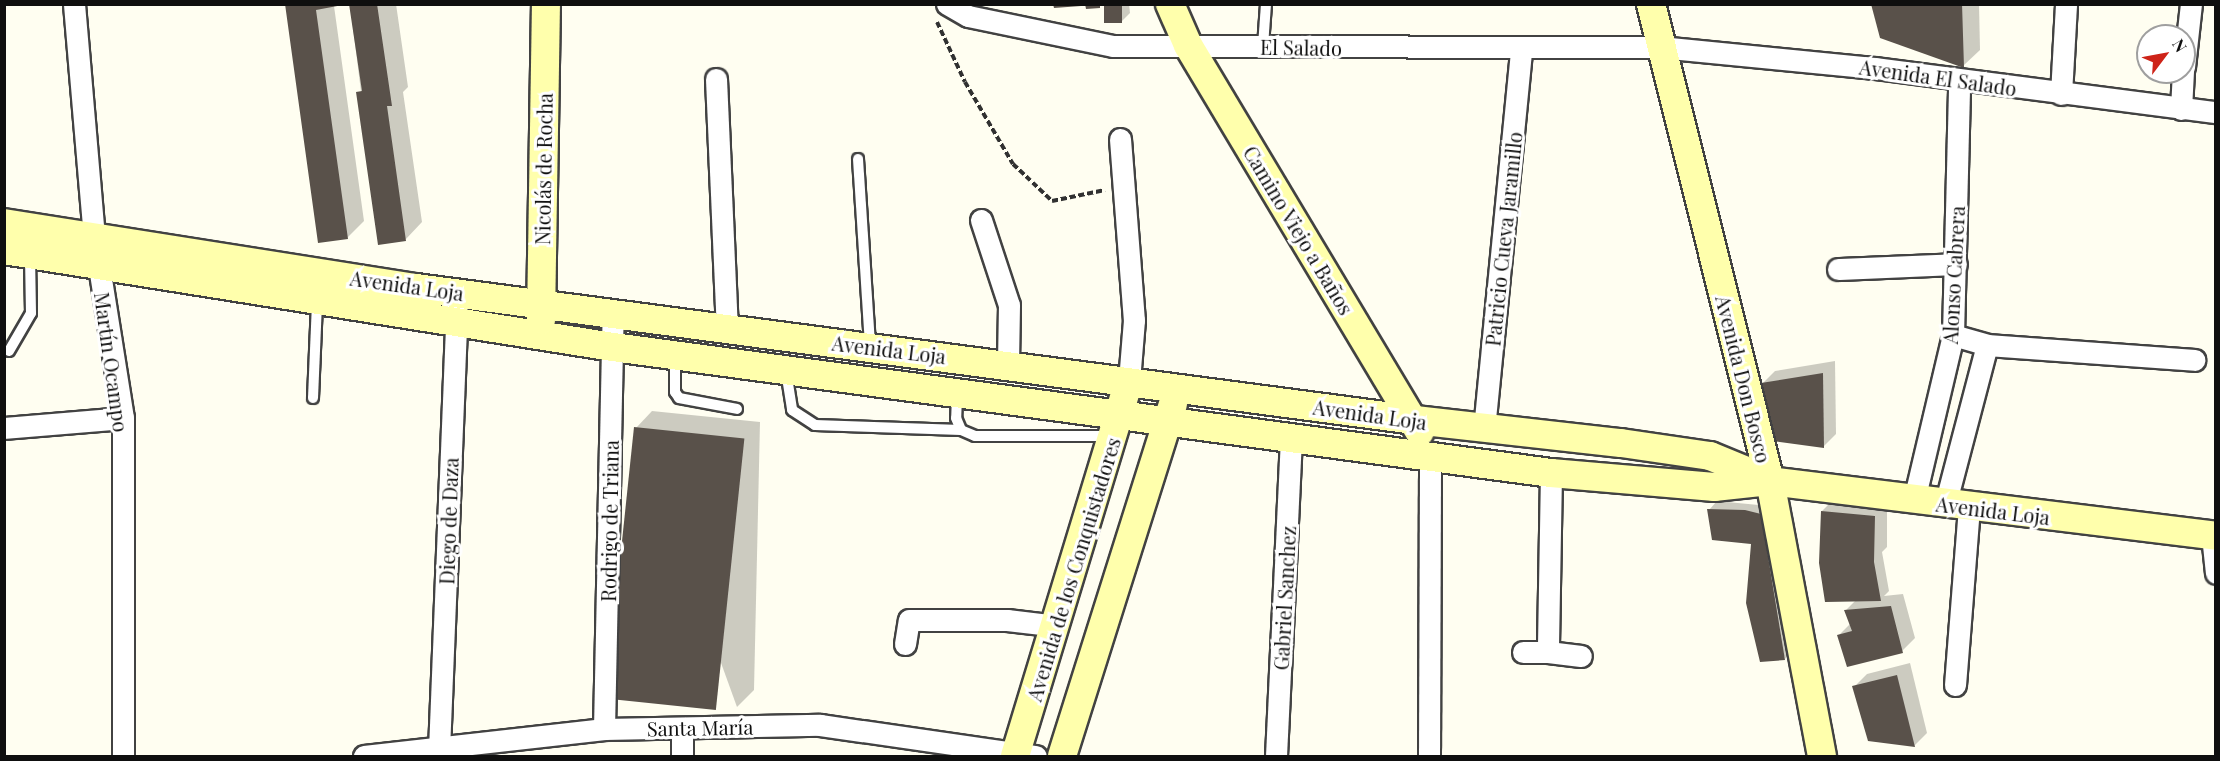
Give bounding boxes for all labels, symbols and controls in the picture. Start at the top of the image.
north arrow [2136,24,2196,84]
street label: El Salado [1260,34,1342,60]
text: N [2168,35,2192,56]
street label: Avenida El Salado [1858,54,2018,100]
street label: Nicolás de Rocha [530,93,556,245]
street label: Patricio Cueva Jaramillo [1480,131,1526,347]
street label: Camino Viejo a Baños [1239,141,1359,319]
street label: Alonso Cabrera [1937,205,1969,345]
street label: Avenida Loja [349,265,465,305]
street label: Martín Ocampo [90,291,134,433]
street label: Avenida Don Bosco [1712,293,1776,465]
street label: Avenida Loja [831,330,947,368]
street label: Avenida Loja [1312,394,1428,434]
street label: Avenida de los Conquistadores [1021,434,1125,704]
street label: Rodrigo de Triana [596,440,622,602]
street label: Diego de Daza [434,457,462,585]
street label: Avenida Loja [1935,491,2051,529]
street label: Gabriel Sanchez [1268,525,1300,671]
street label: Santa María [646,714,754,740]

